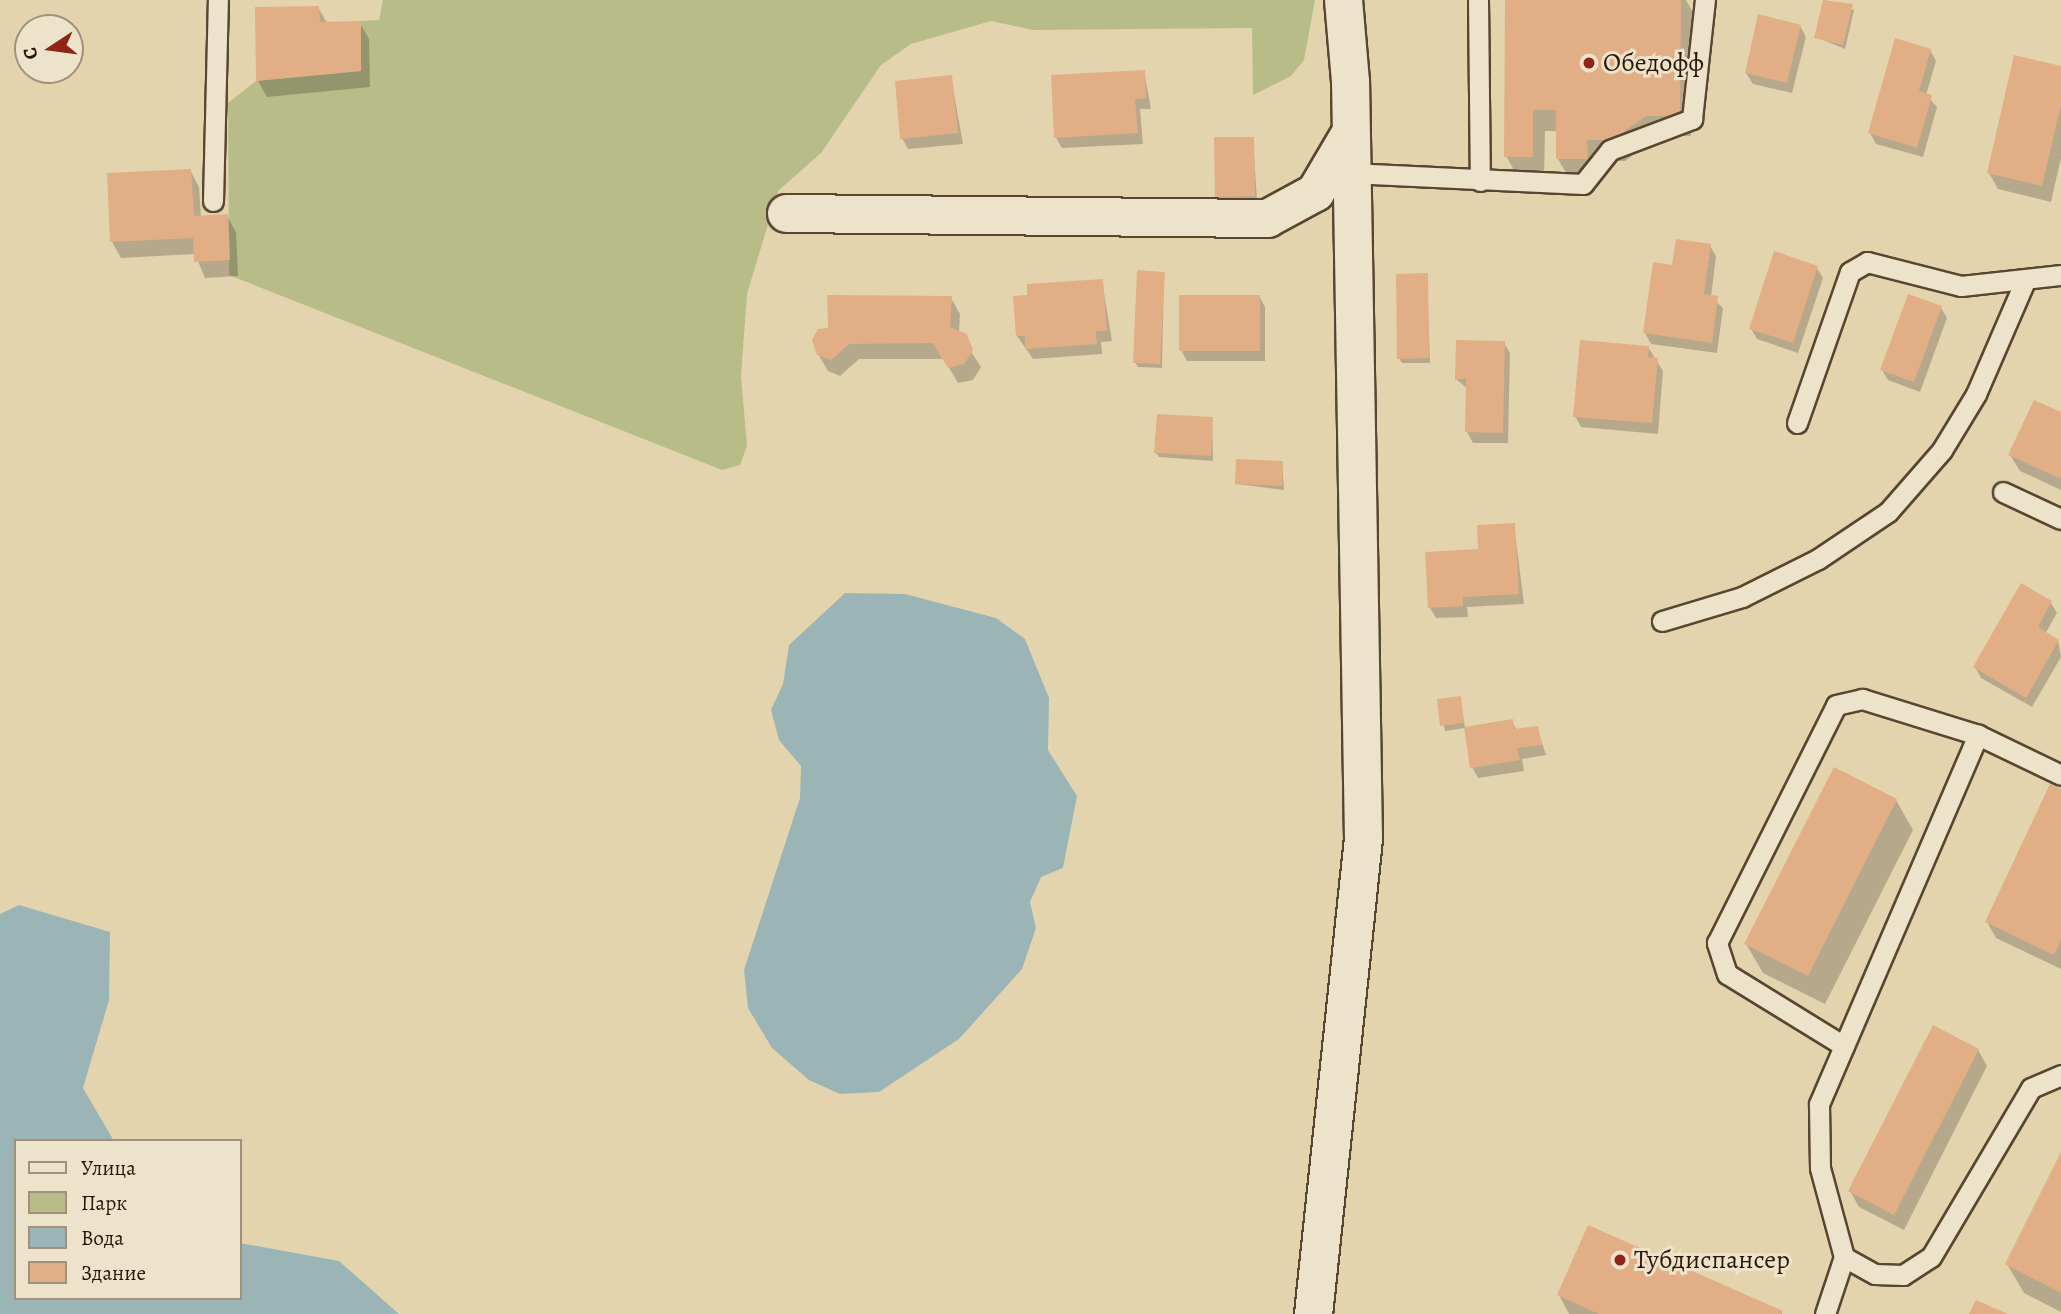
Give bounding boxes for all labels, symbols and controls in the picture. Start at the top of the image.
north arrow [14,14,84,84]
text: С [17,45,44,62]
place label: Обедофф [1603,47,1704,79]
marker: Обедофф [1581,55,1597,71]
legend [14,1139,242,1300]
text: Улица [81,1154,136,1182]
text: Парк [81,1189,127,1217]
text: Вода [81,1224,124,1252]
place label: Тубдиспансер [1634,1244,1790,1276]
marker: Тубдиспансер [1612,1252,1628,1268]
text: Здание [81,1259,146,1287]

